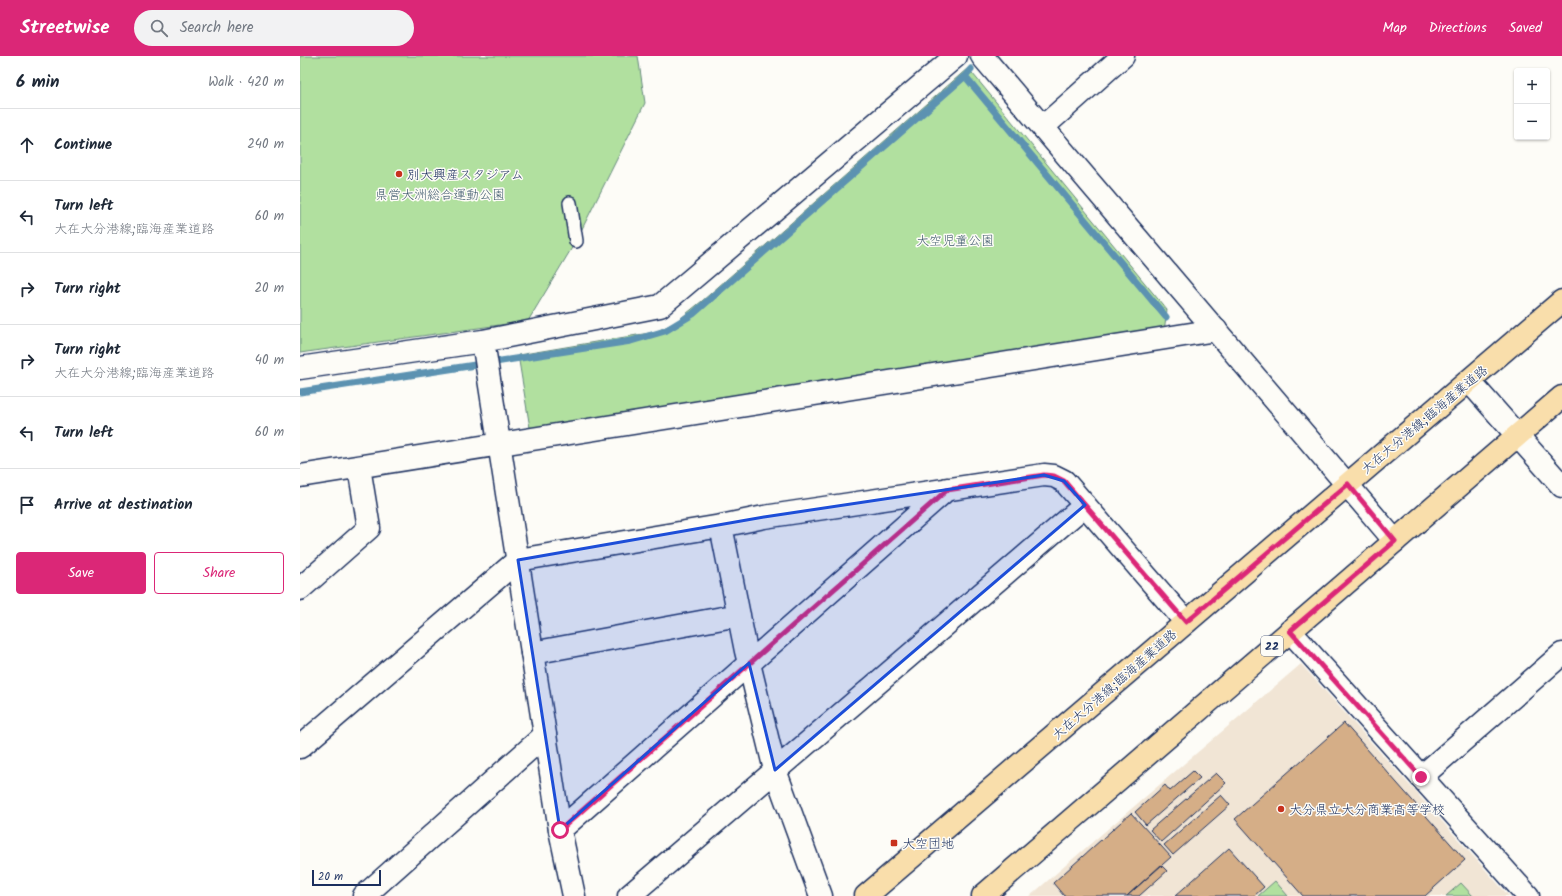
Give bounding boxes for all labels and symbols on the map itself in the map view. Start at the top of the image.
place label: 別大興産スタジアム [407,165,524,186]
marker: 別大興産スタジアム [394,169,404,179]
park label: 県営大洲総合運動公園 [375,185,505,206]
park label: 大空児童公園 [916,231,994,252]
street label: 大在大分港線;臨海産業道路 [1357,361,1493,480]
street label: 大在大分港線;臨海産業道路 [1048,625,1182,746]
road number: 22 [1261,636,1283,656]
route end [1412,768,1430,786]
place label: 大分県立大分商業高等学校 [1289,800,1445,821]
marker: 大分県立大分商業高等学校 [1276,804,1286,814]
route start [551,821,569,839]
place label: 大空団地 [902,834,954,855]
marker: 大空団地 [889,838,899,848]
scale bar [312,868,381,887]

